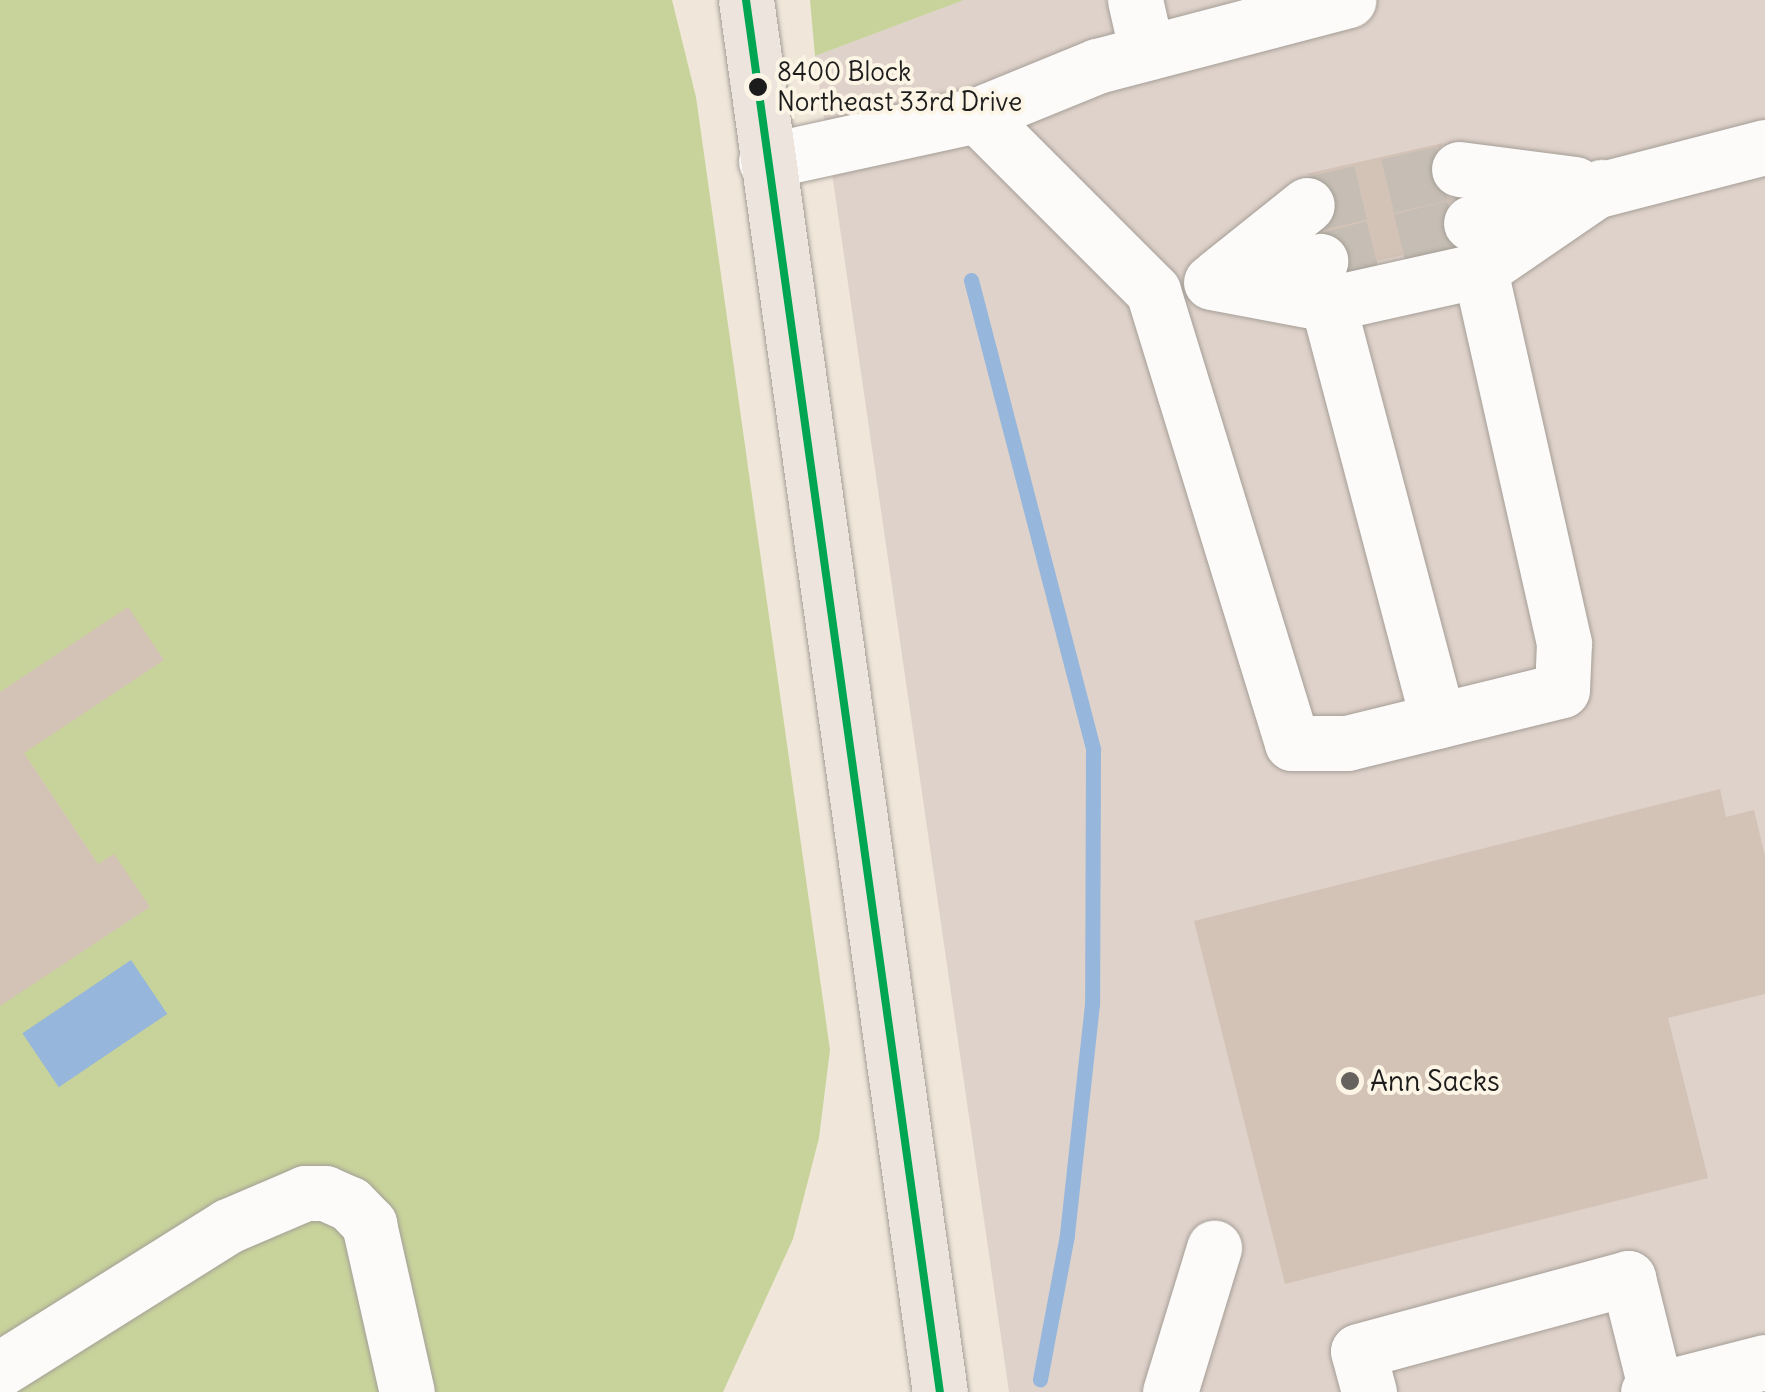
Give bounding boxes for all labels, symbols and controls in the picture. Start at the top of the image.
place label: 8400 Block Northeast 33rd Drive [777,56,1022,118]
marker: 8400 Block Northeast 33rd Drive [748,77,768,97]
place label: Ann Sacks [1370,1064,1500,1098]
marker: Ann Sacks [1339,1070,1361,1092]

